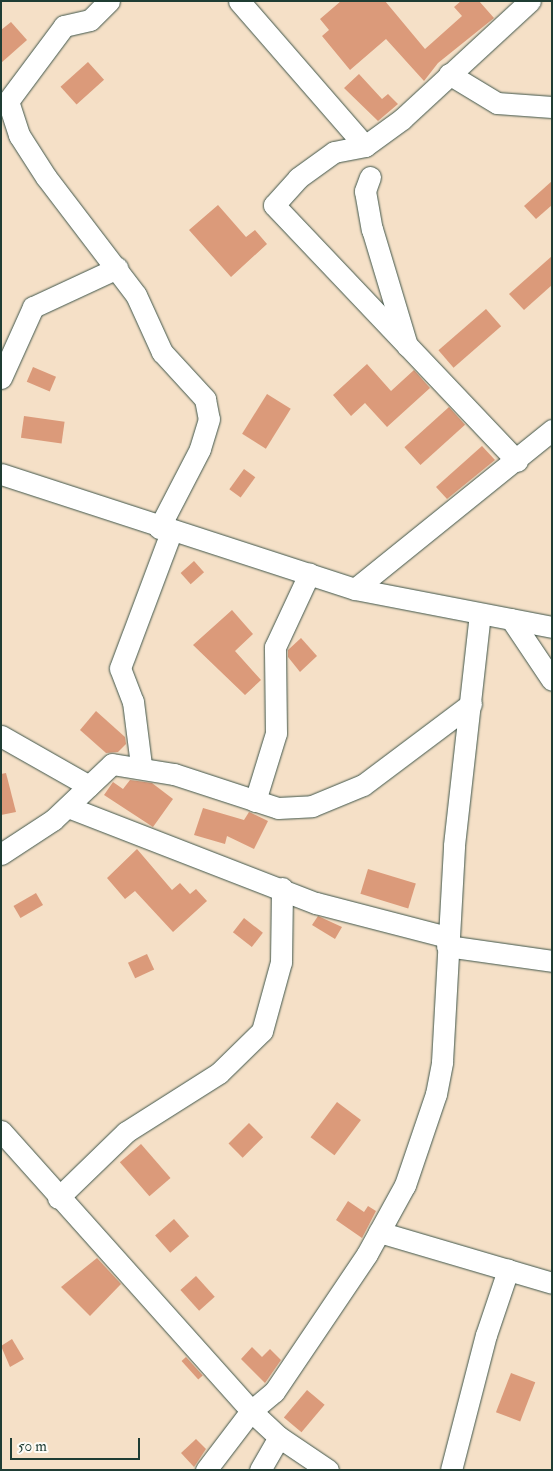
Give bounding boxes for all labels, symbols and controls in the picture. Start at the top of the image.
scale bar [12,1428,142,1460]
text: 50 m [18,1437,47,1456]

